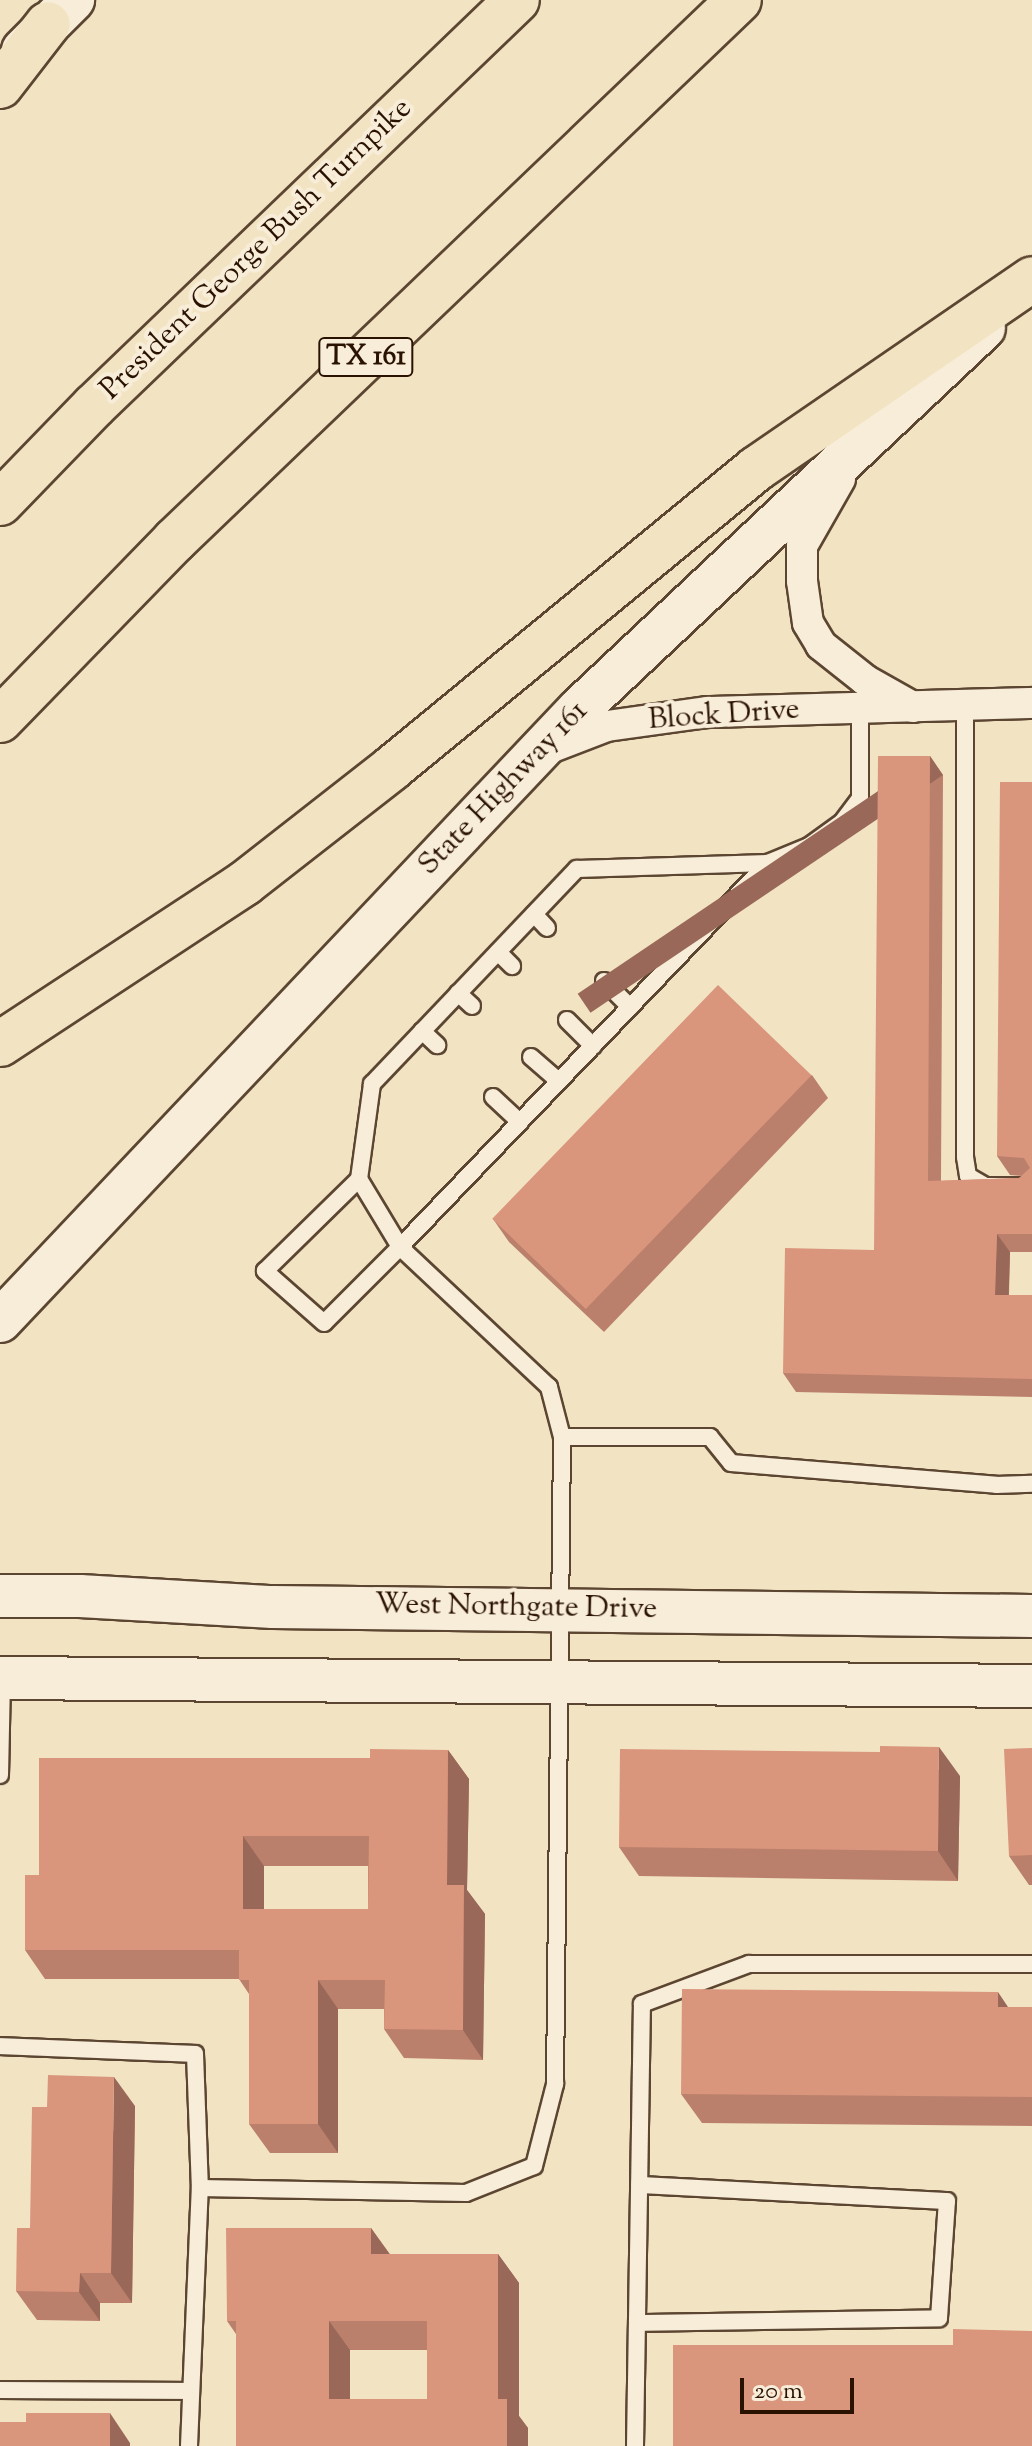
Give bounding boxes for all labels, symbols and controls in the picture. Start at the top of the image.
street label: President George Bush Turnpike [94,92,420,408]
road number: TX 161 [318,333,414,381]
street label: Block Drive [647,693,801,739]
street label: State Highway 161 [412,694,596,884]
street label: West Northgate Drive [374,1588,658,1628]
scale bar [744,2362,858,2412]
text: 20 m [754,2375,803,2409]

